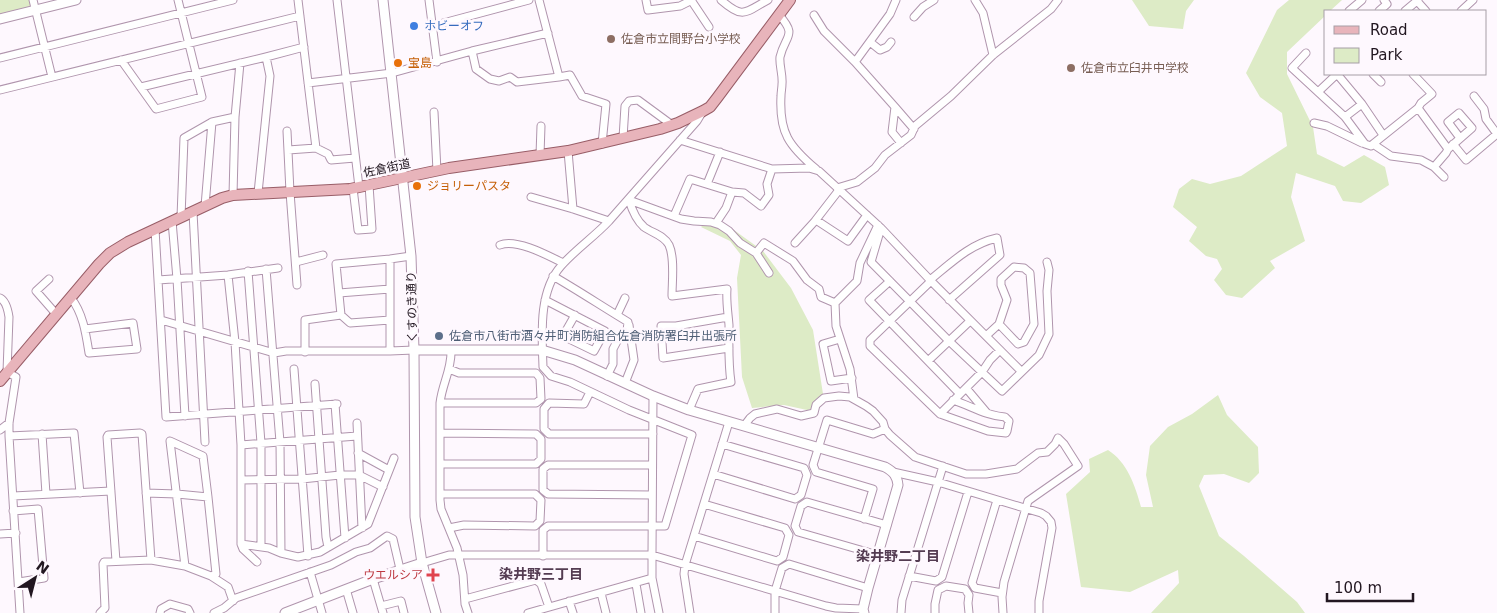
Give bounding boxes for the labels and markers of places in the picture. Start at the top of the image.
place label: ホビーオフ [424,19,484,33]
marker: ホビーオフ [408,20,420,32]
place label: 佐倉市立間野台小学校 [621,32,741,46]
marker: 佐倉市立間野台小学校 [605,33,617,45]
place label: 宝島 [408,56,432,70]
marker: 宝島 [392,57,404,69]
place label: 佐倉市立臼井中学校 [1081,61,1189,75]
marker: 佐倉市立臼井中学校 [1065,62,1077,74]
place label: ジョリーパスタ [427,179,511,193]
marker: ジョリーパスタ [411,180,423,192]
place label: 佐倉市八街市酒々井町消防組合佐倉消防署臼井出張所 [449,329,737,343]
marker: 佐倉市八街市酒々井町消防組合佐倉消防署臼井出張所 [433,330,445,342]
place label: ウエルシア [363,568,423,582]
marker: ウエルシア [427,569,439,581]

